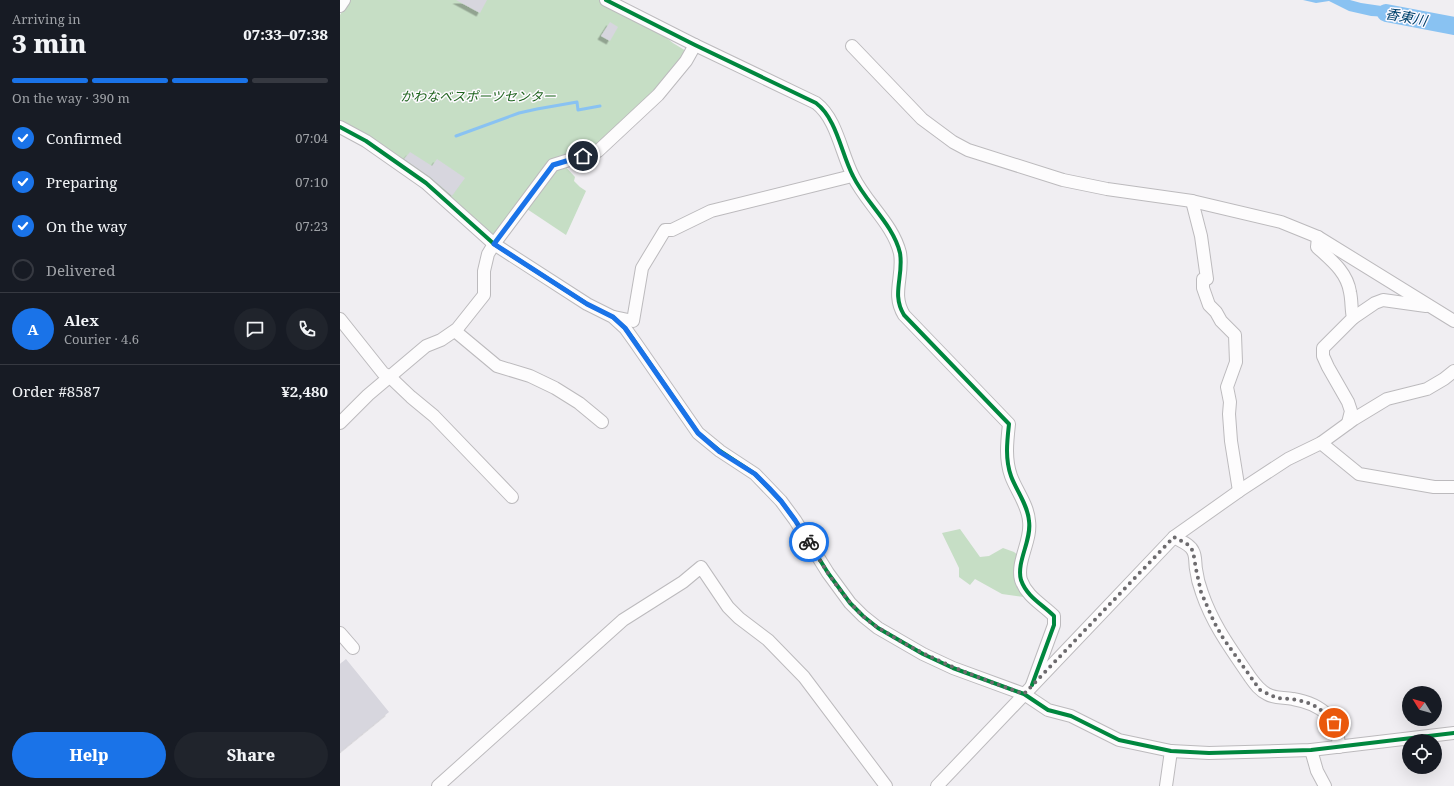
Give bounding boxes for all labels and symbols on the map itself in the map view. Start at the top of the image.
water label: 香東川 [1384,3,1430,30]
park label: かわなべスポーツセンター [400,87,557,105]
pin [566,139,600,173]
courier [789,522,829,562]
north arrow [1402,686,1442,726]
pin [1317,706,1351,740]

